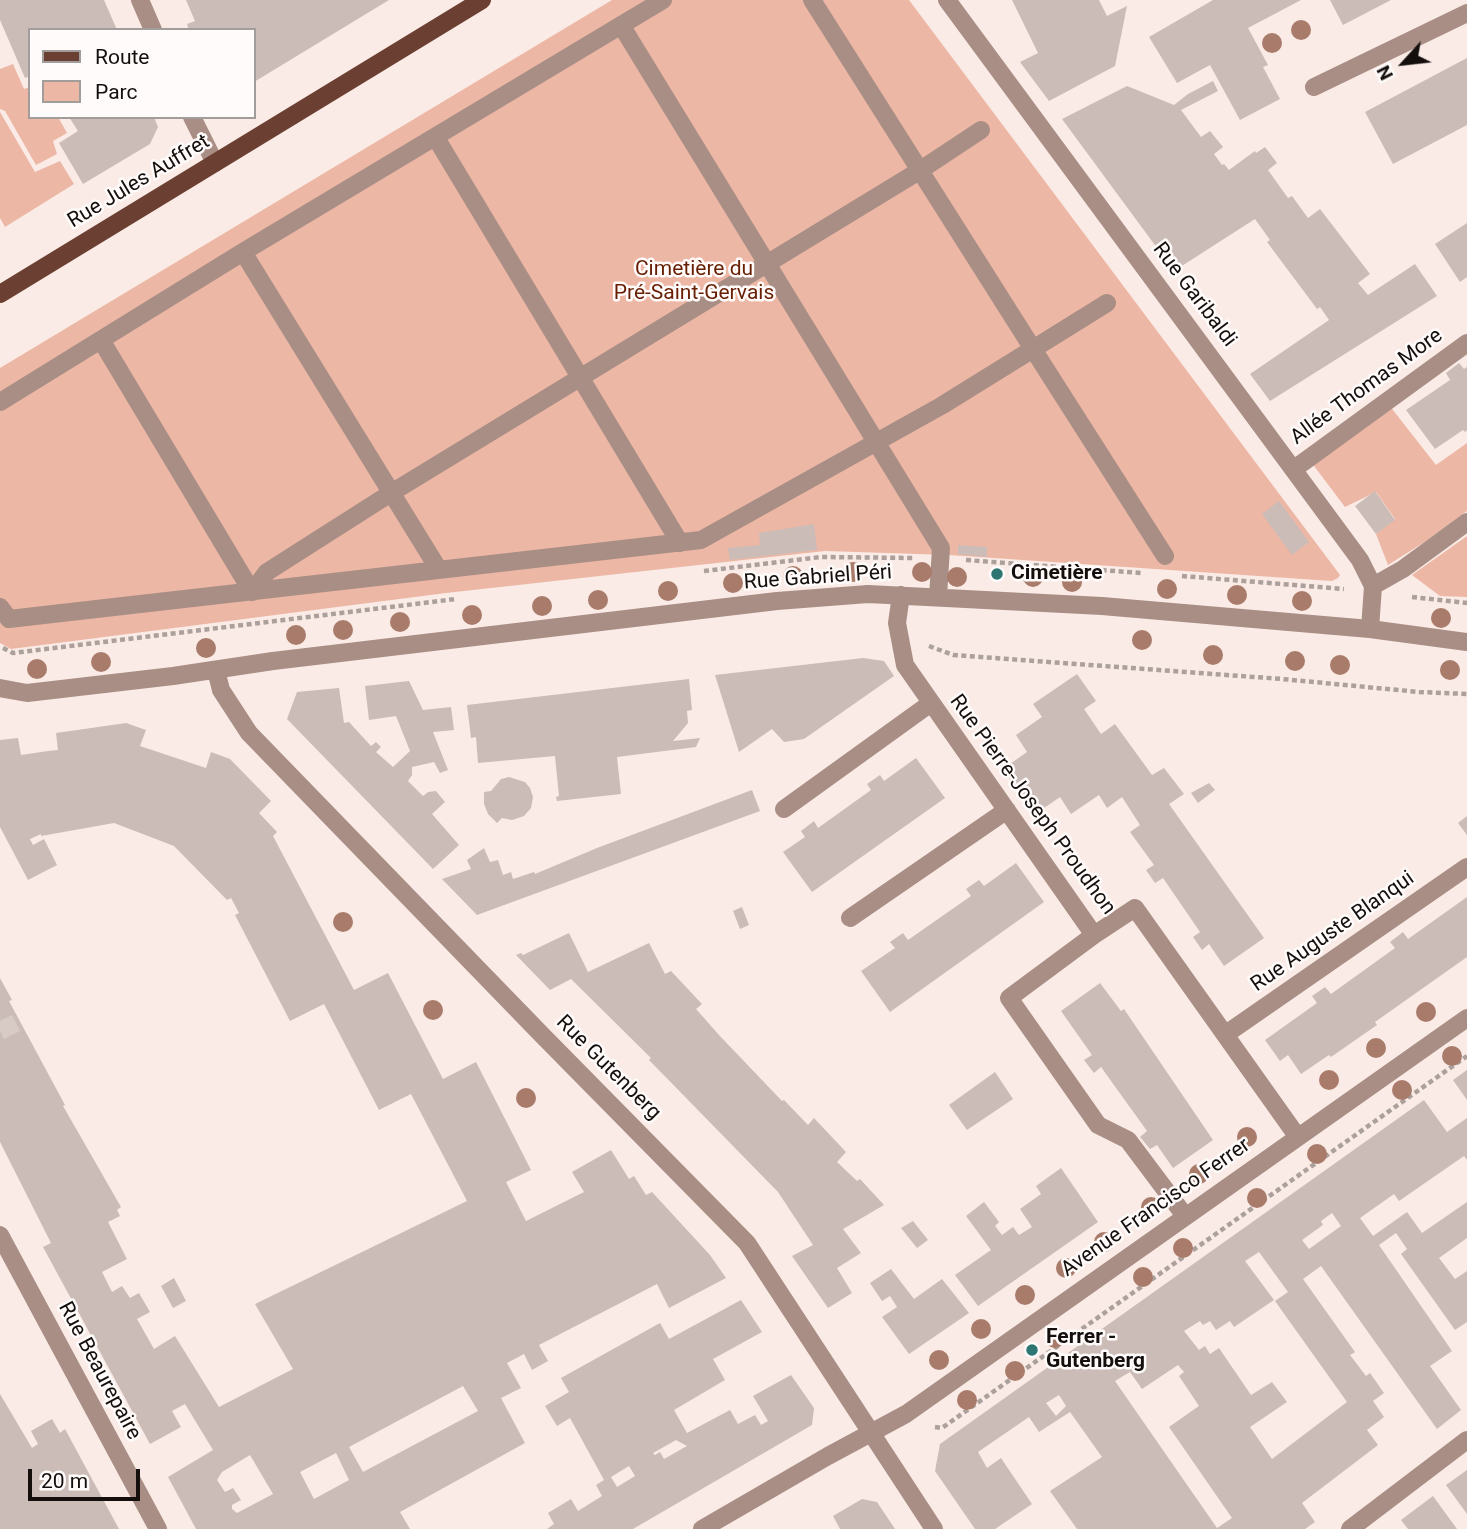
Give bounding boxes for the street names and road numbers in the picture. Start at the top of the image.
street label: Rue Jules Auffret [64,130,214,234]
street label: Rue Garibaldi [1147,238,1241,352]
street label: Allée Thomas More [1286,323,1448,451]
street label: Rue Gabriel Péri [743,560,893,596]
street label: Rue Pierre-Joseph Proudhon [944,690,1120,920]
street label: Rue Auguste Blanqui [1247,866,1419,998]
street label: Rue Gutenberg [550,1010,666,1126]
street label: Avenue Francisco Ferrer [1057,1133,1255,1283]
street label: Rue Beaurepaire [52,1298,146,1444]

